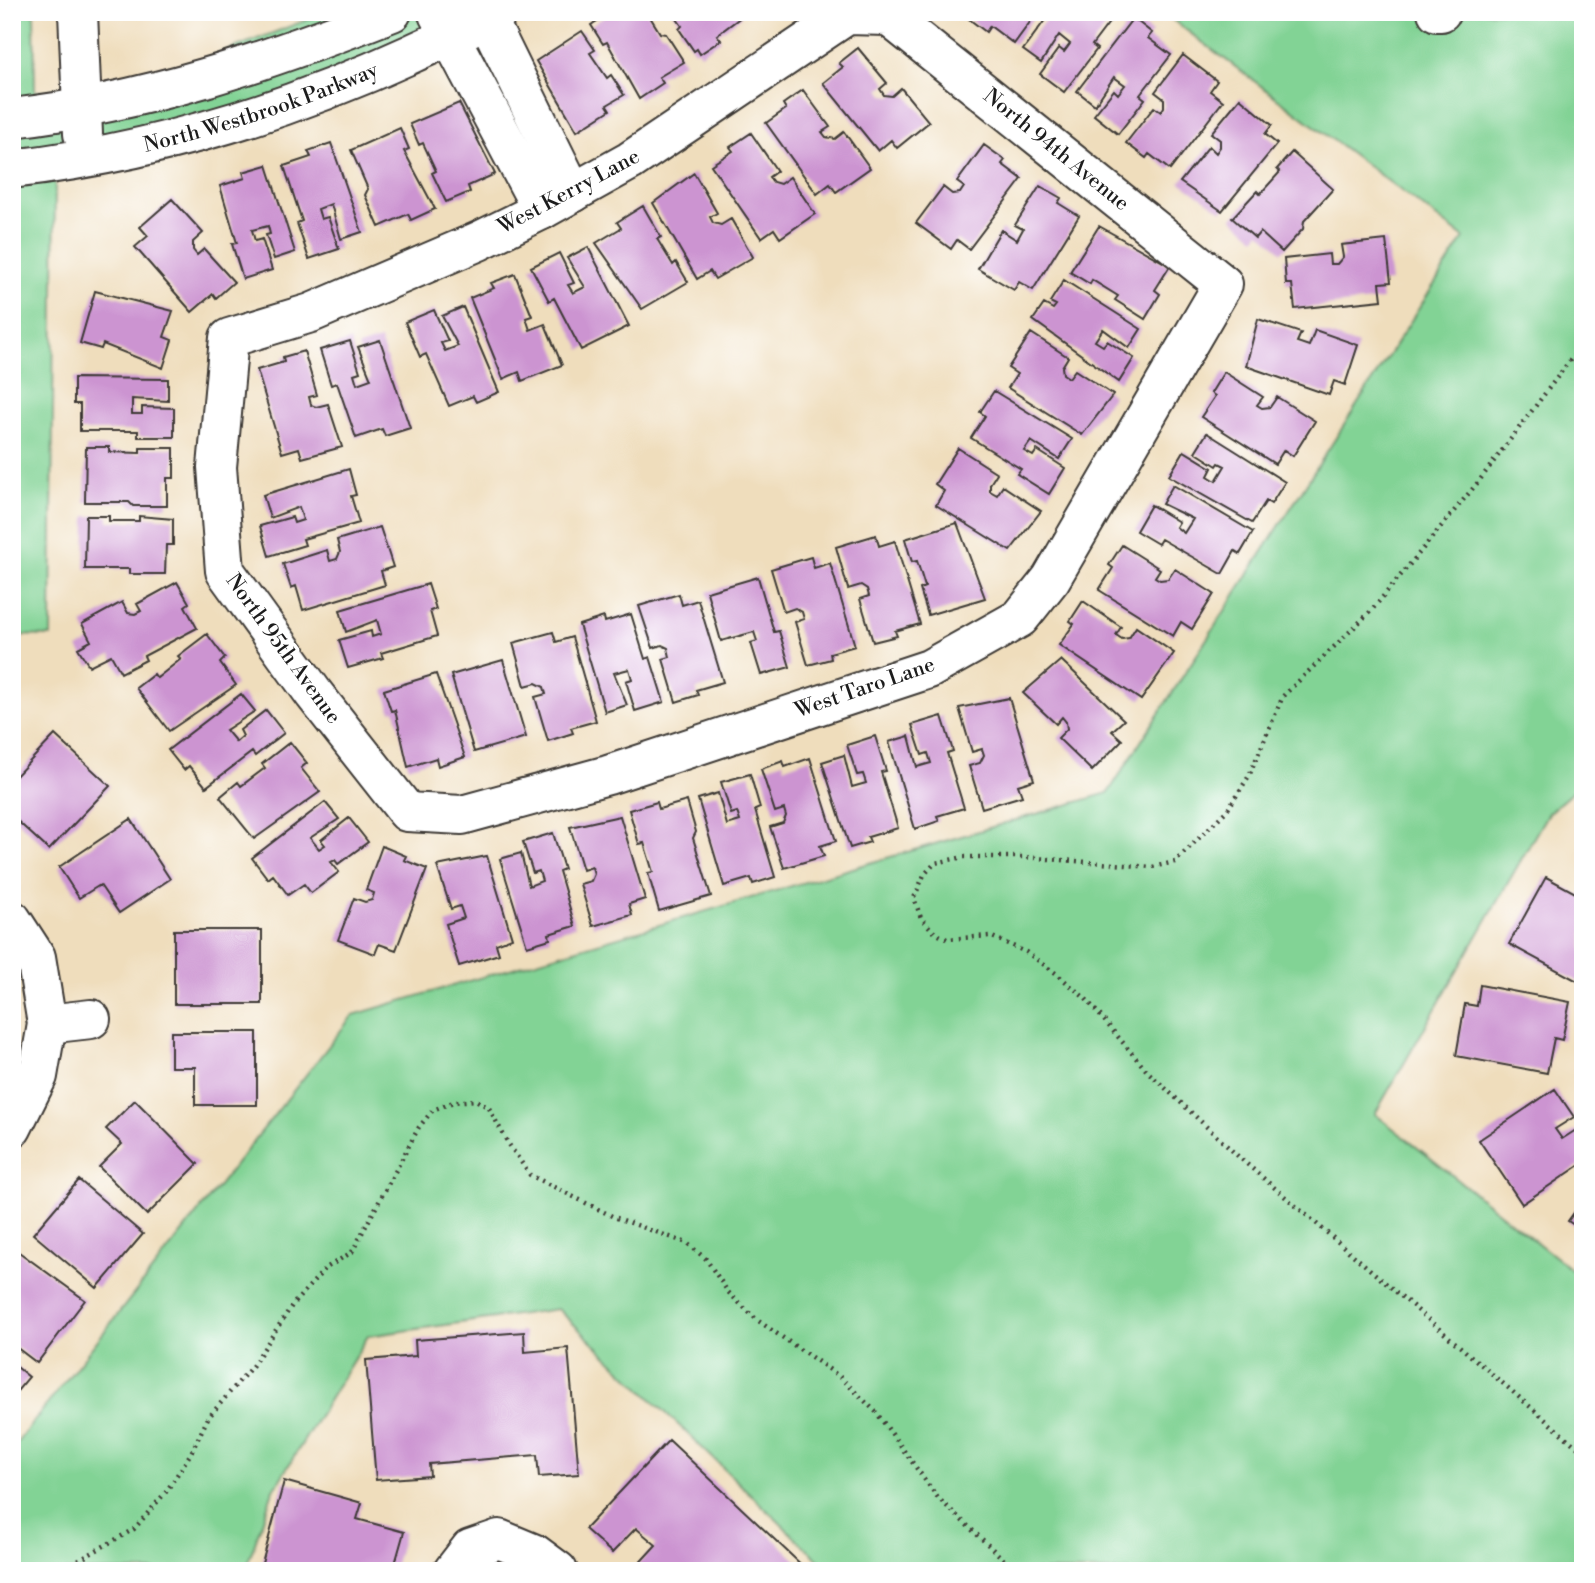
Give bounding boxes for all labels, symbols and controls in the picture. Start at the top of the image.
street label: North Westbrook Parkway [141,57,383,159]
street label: North 94th Avenue [978,83,1134,217]
street label: West Kerry Lane [493,144,644,241]
street label: North 95th Avenue [220,569,346,729]
street label: West Taro Lane [791,652,938,724]

